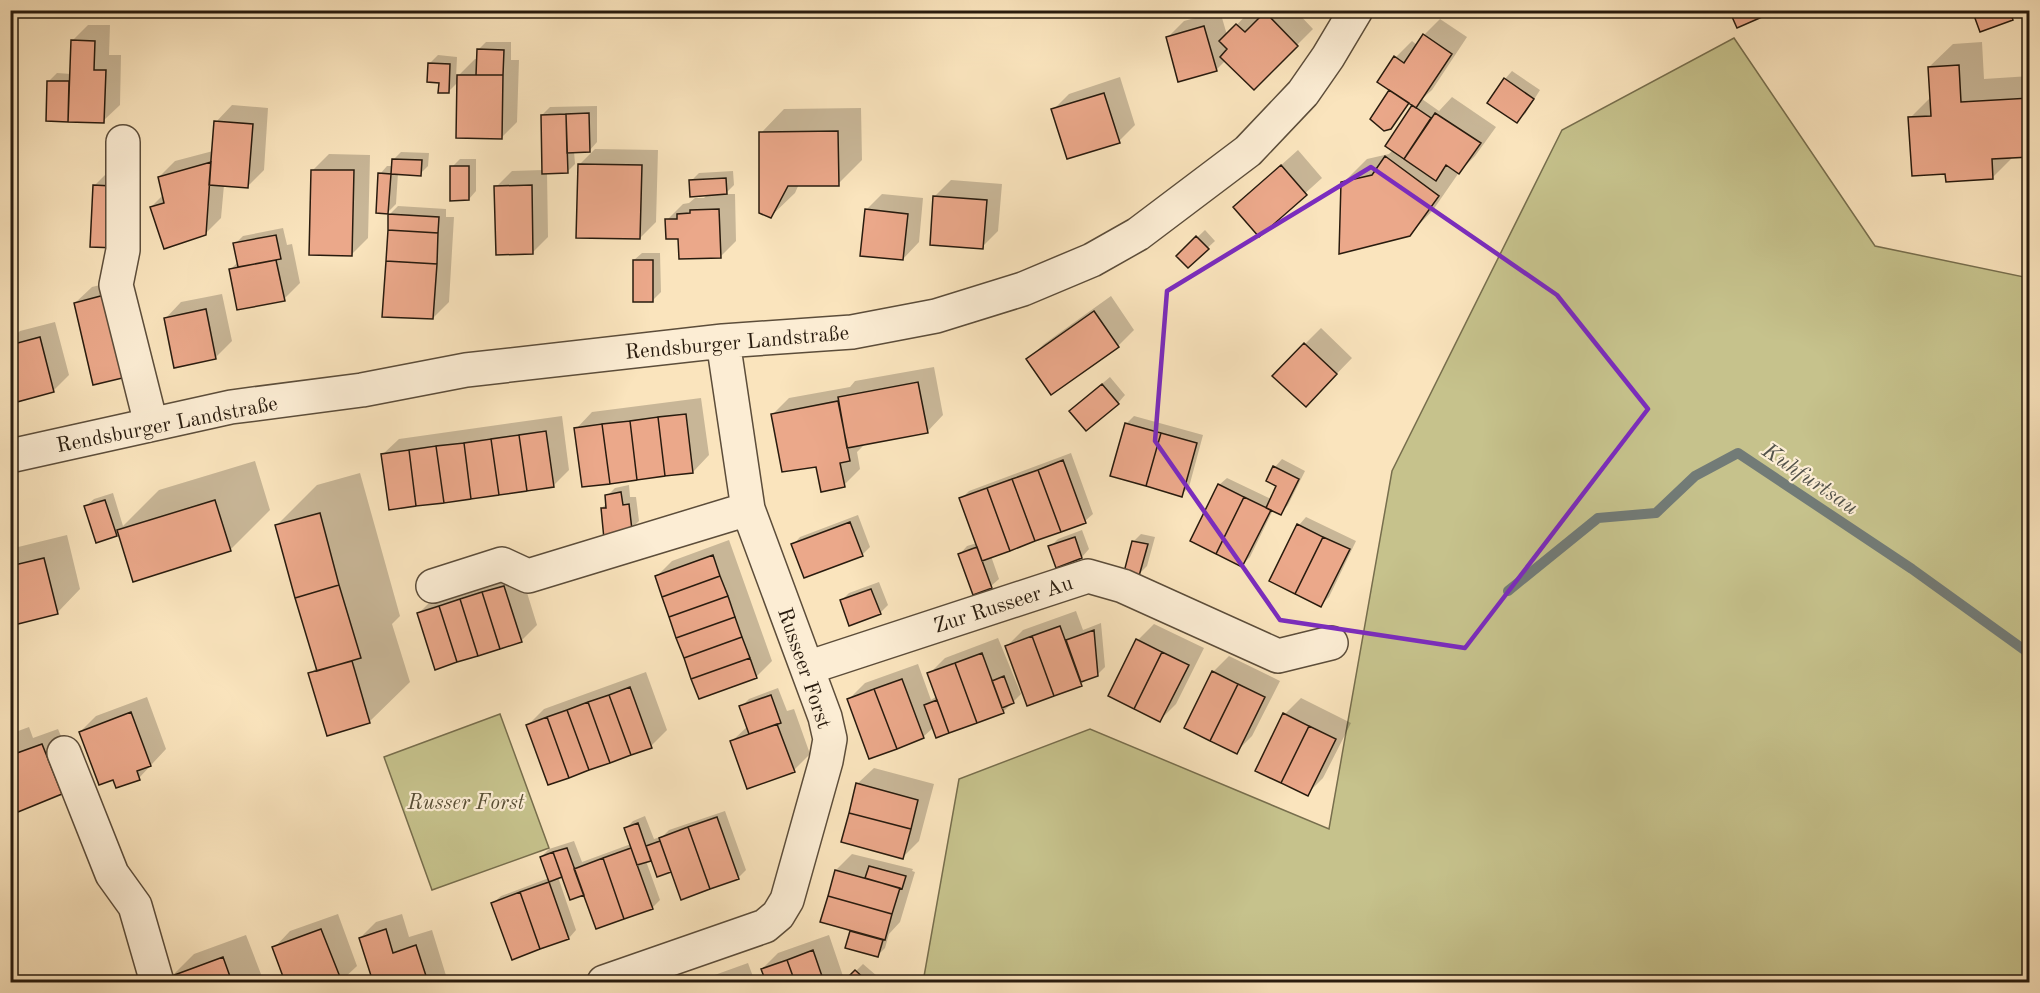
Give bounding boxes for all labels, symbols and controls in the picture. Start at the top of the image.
street label: Rendsburger Landstraße [624,323,850,364]
street label: Rendsburger Landstraße [55,394,280,457]
water label: Kuhfurtsau [1757,439,1862,520]
street label: Zur Russeer Au [931,573,1076,638]
street label: Russeer Forst [773,605,834,732]
park label: Russer Forst [407,793,525,814]

